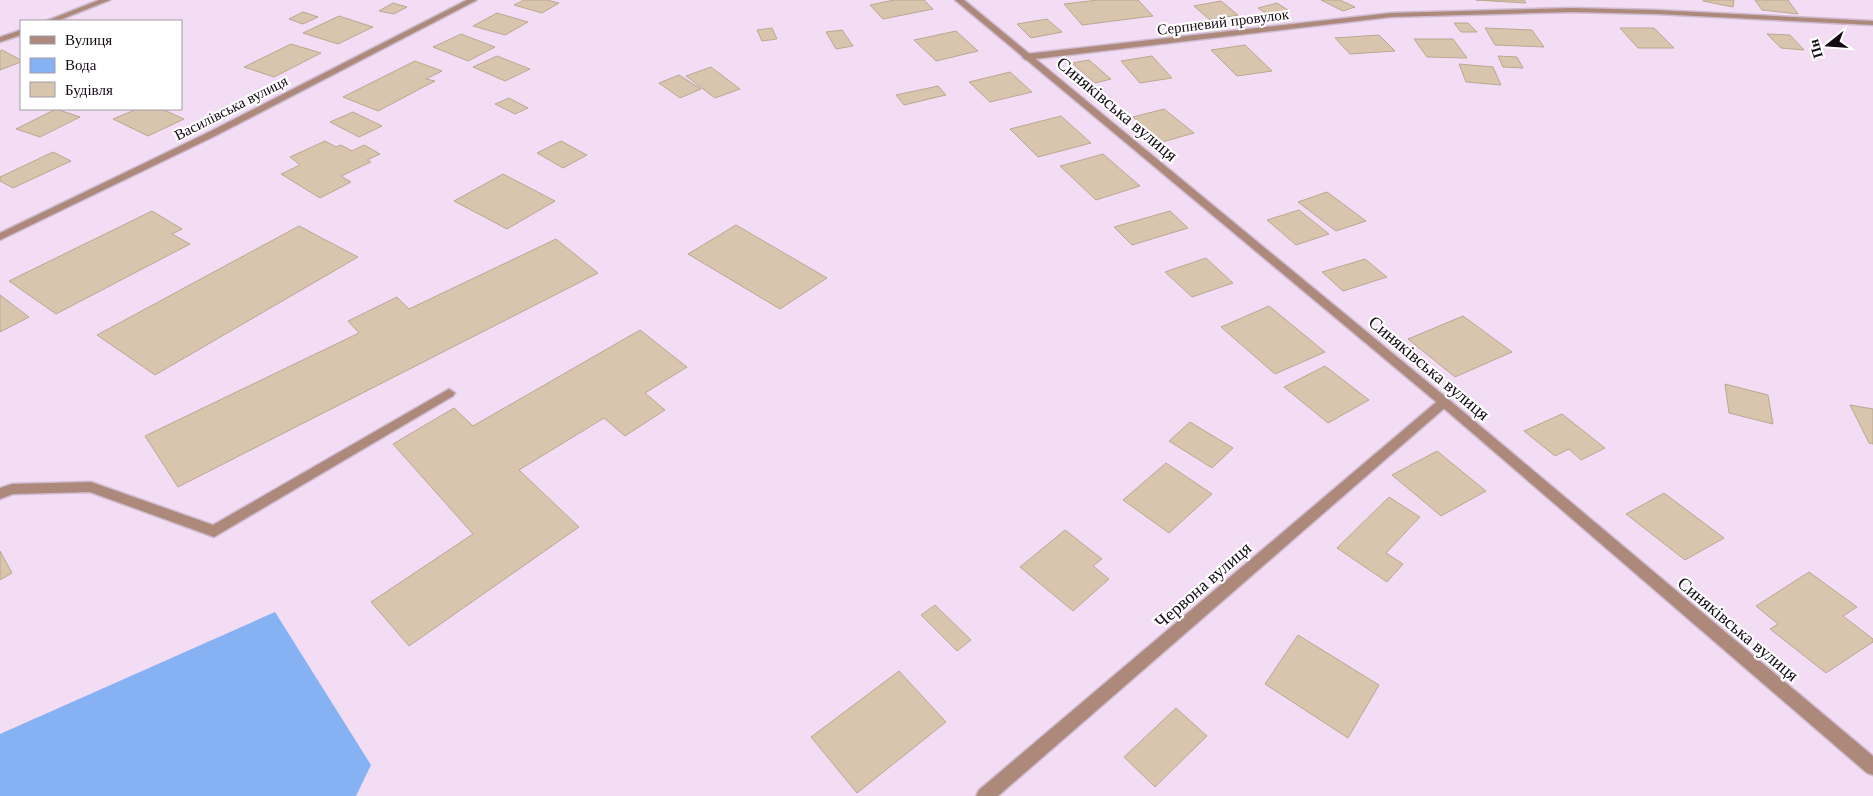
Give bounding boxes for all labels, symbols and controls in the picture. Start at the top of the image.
street label: Серпневий провулок [1156,6,1291,38]
legend [20,20,182,110]
north arrow [1803,20,1853,70]
text: Вулиця [65,32,112,48]
text: Пн [1806,37,1826,60]
street label: Синяківська вулиця [1053,53,1181,165]
text: Вода [65,57,97,73]
street label: Василівська вулиця [172,72,290,143]
text: Будівля [65,82,113,98]
street label: Синяківська вулиця [1365,312,1493,424]
street label: Червона вулиця [1151,538,1255,632]
street label: Синяківська вулиця [1674,573,1802,685]

